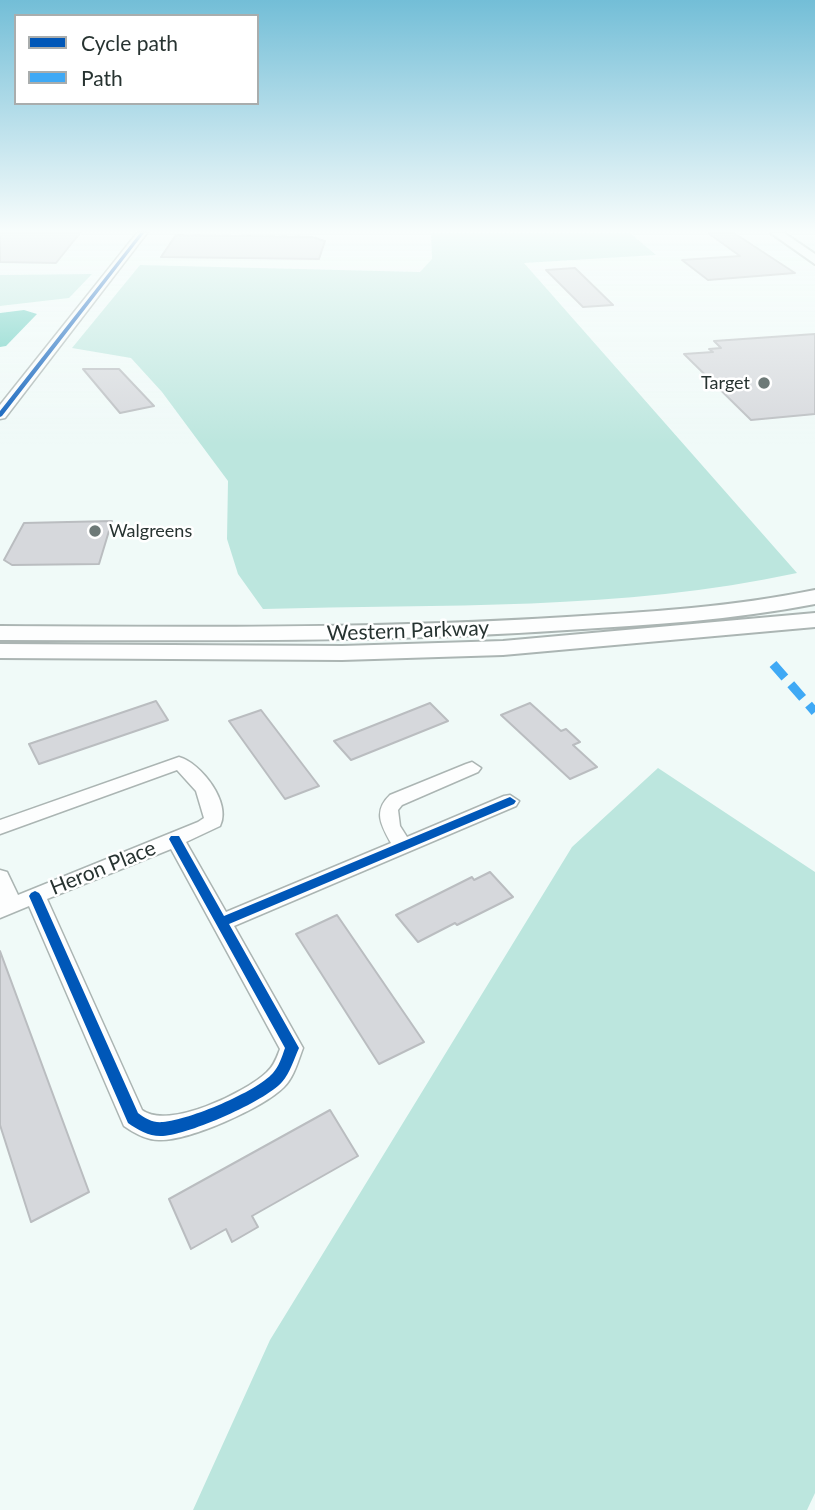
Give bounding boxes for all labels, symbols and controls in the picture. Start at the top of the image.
legend [14,14,259,105]
text: Cycle path [81,30,178,55]
text: Path [81,65,123,90]
place label: Target [701,372,750,394]
marker: Target [756,375,772,391]
place label: Walgreens [109,520,192,542]
marker: Walgreens [87,523,103,539]
street label: Western Parkway [326,616,490,646]
street label: Heron Place [46,835,160,901]

